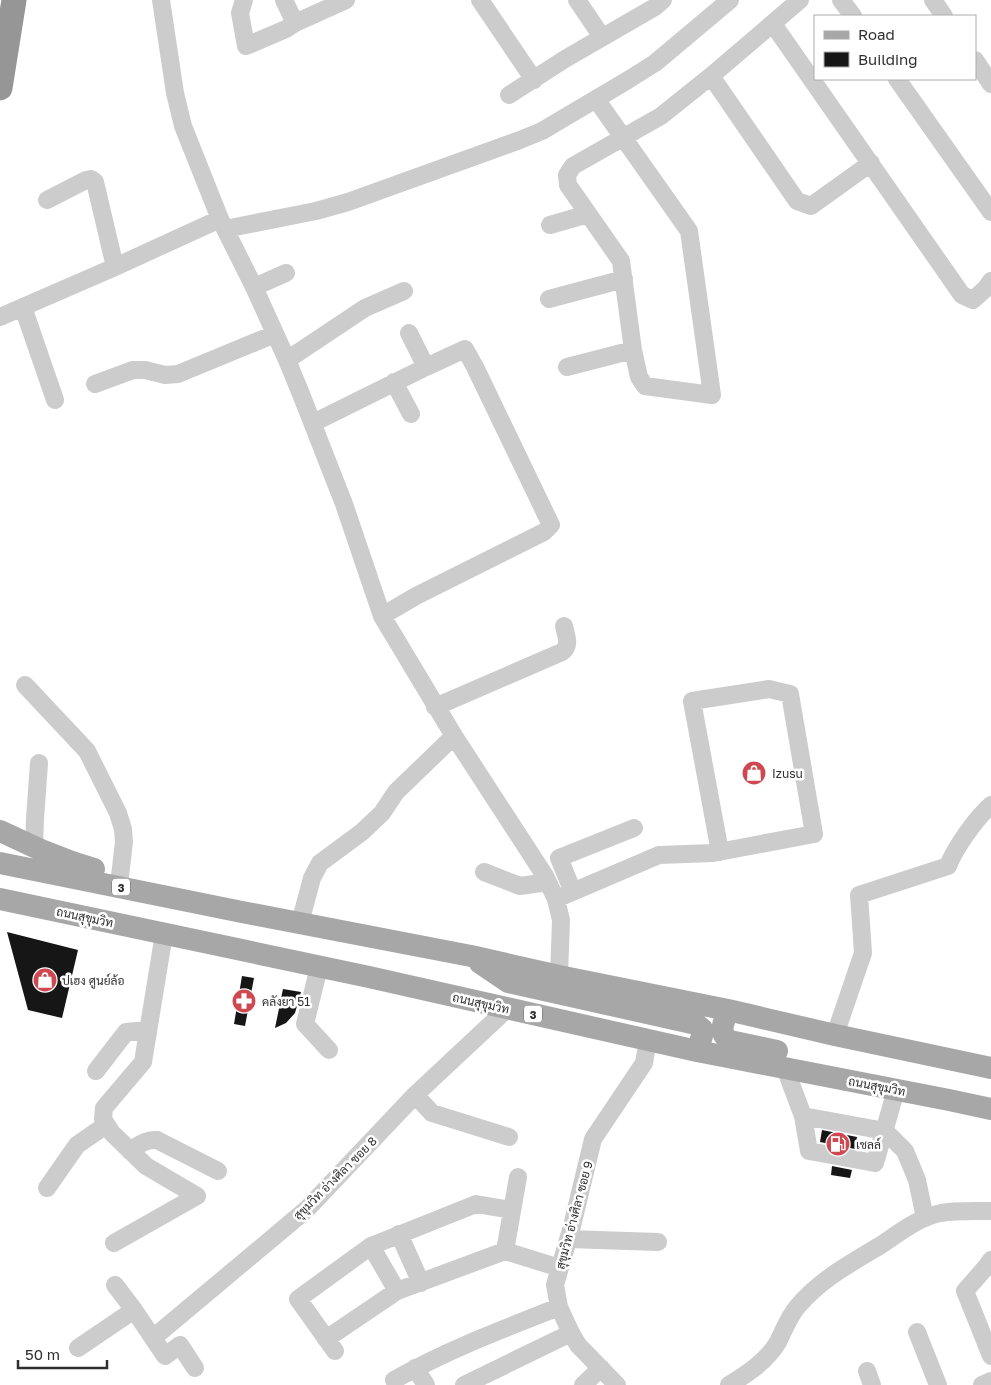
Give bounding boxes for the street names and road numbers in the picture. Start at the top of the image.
road number: 3 [112,879,130,896]
street label: ถนนสุขุมวิท [55,904,115,932]
street label: ถนนสุขุมวิท [451,989,511,1019]
road number: 3 [524,1006,542,1022]
street label: ถนนสุขุมวิท [847,1073,907,1101]
street label: สุขุมวิท อ่างศิลา ซอย 8 [290,1133,381,1224]
street label: สุขุมวิท อ่างศิลา ซอย 9 [552,1159,598,1271]

